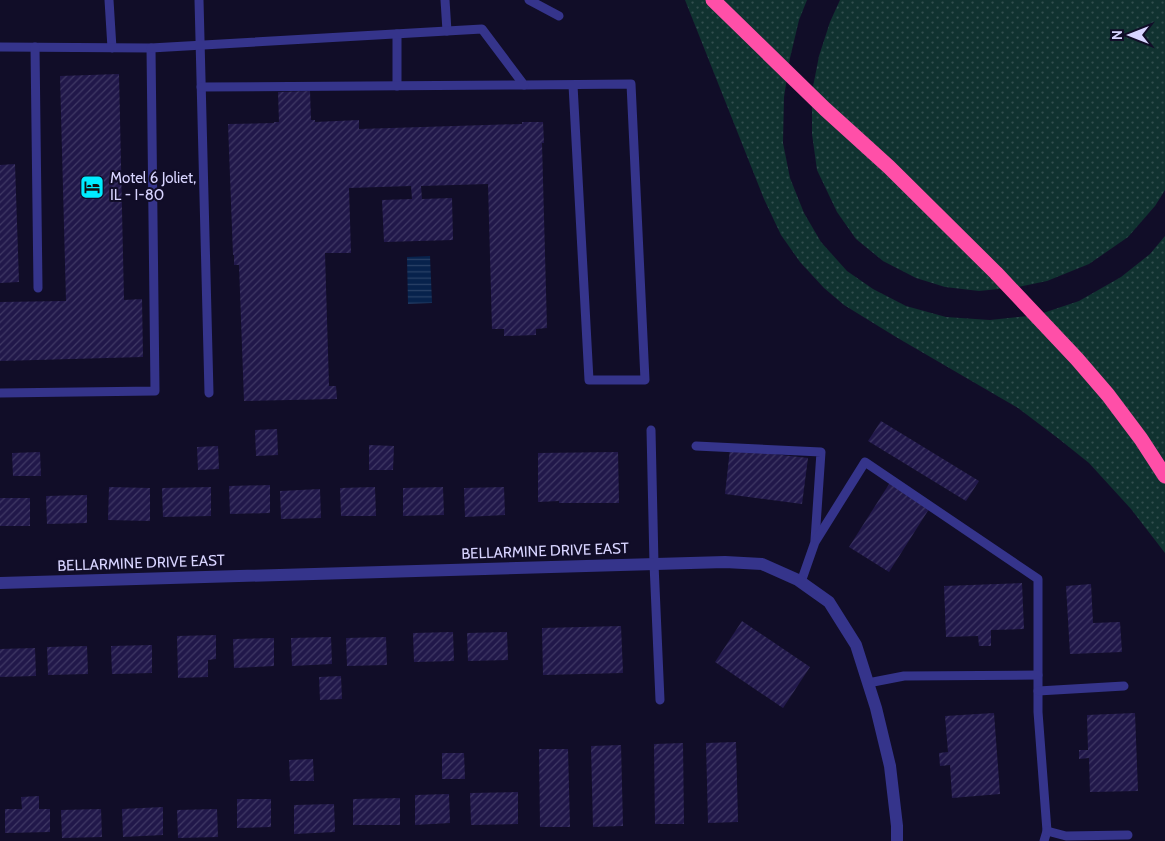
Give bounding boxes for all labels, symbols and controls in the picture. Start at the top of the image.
north arrow [1105,10,1155,60]
text: N [1108,30,1126,40]
place label: Motel 6 Joliet, IL - I-80 [110,169,196,204]
hotel icon: Motel 6 Joliet, IL - I-80 [79,174,105,200]
street label: BELLARMINE DRIVE EAST [461,539,629,563]
street label: BELLARMINE DRIVE EAST [57,551,225,575]

